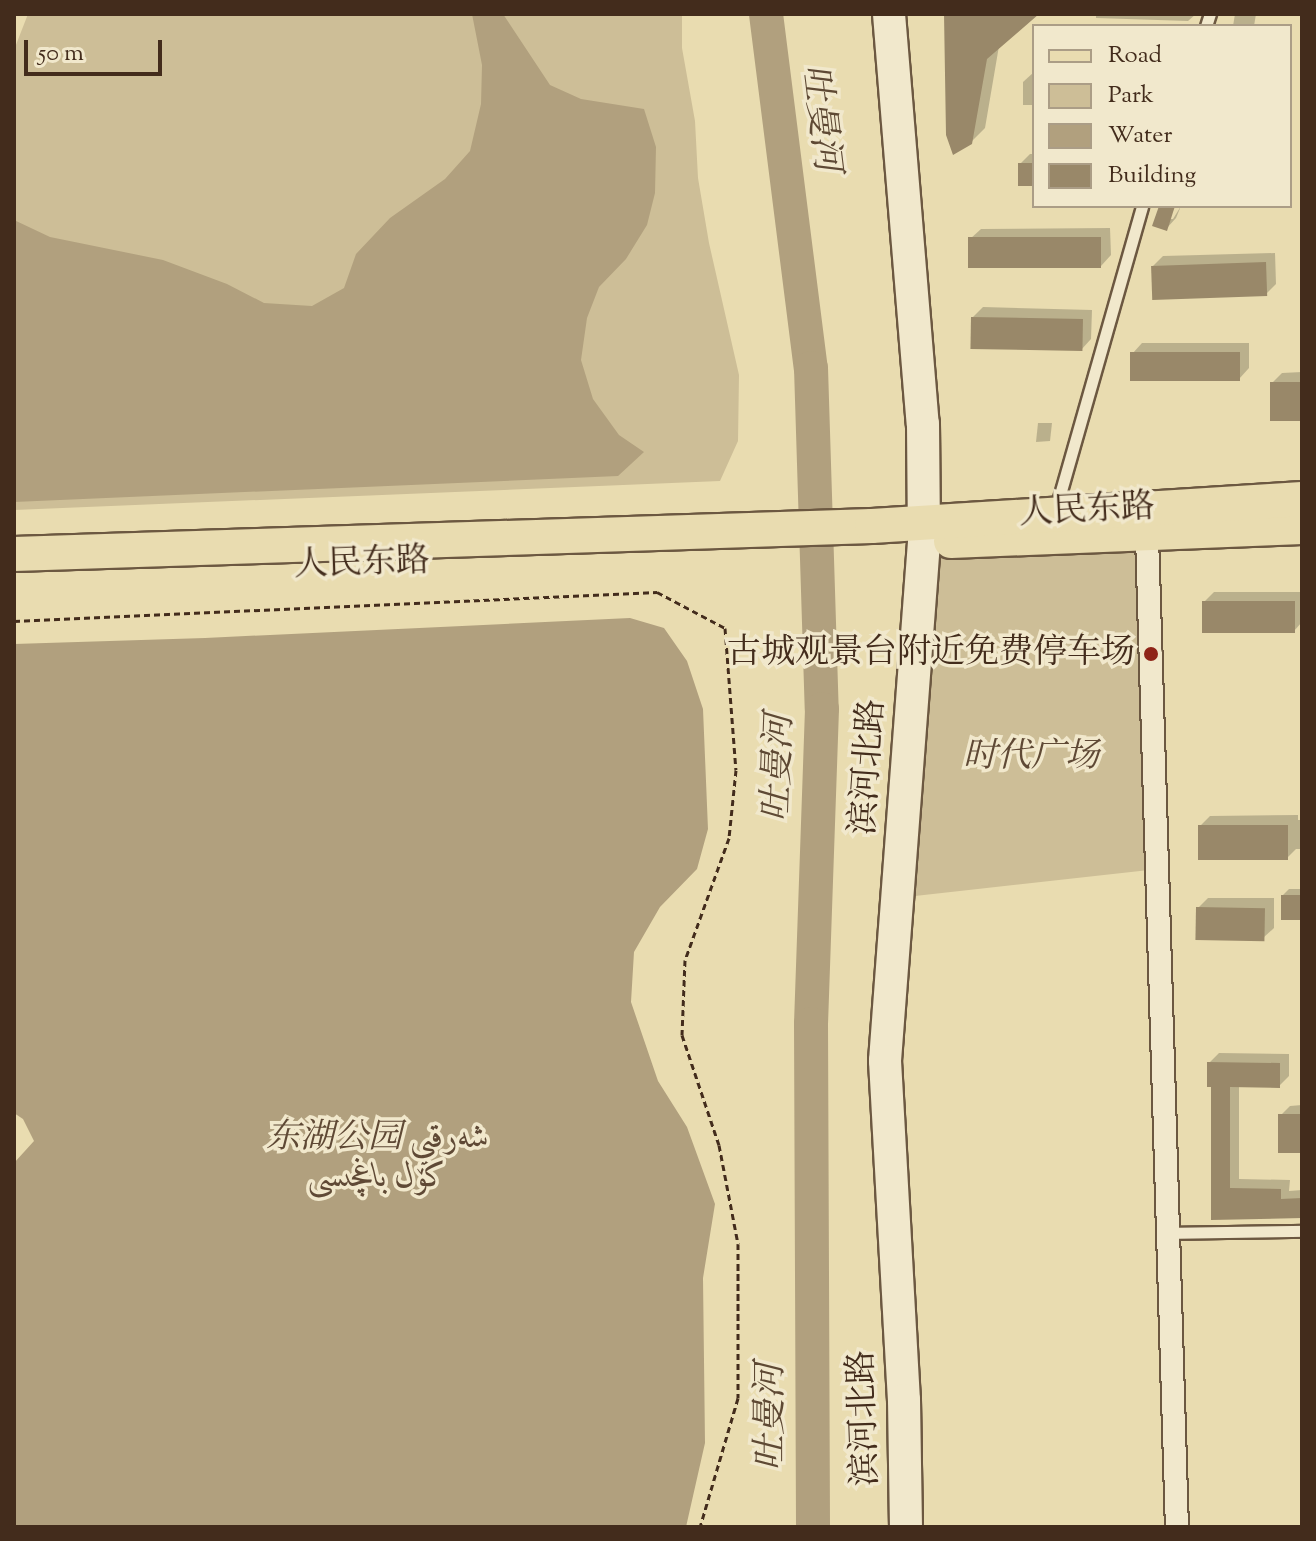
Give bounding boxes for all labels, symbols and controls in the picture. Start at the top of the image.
scale bar [28,24,166,74]
legend [1032,24,1292,208]
text: 50 m [38,37,84,71]
text: Road [1108,39,1162,73]
water label: 吐曼河 [791,62,847,174]
text: Park [1108,79,1154,113]
text: Water [1108,119,1172,153]
text: Building [1108,159,1196,193]
street label: 人民东路 [1018,487,1156,535]
street label: 人民东路 [293,541,431,587]
place label: 古城观景台附近免费停车场 [727,634,1135,674]
marker: 古城观景台附近免费停车场 [1142,645,1160,663]
street label: 滨河北路 [844,698,894,836]
water label: 吐曼河 [757,713,803,823]
park label: 时代广场 [963,738,1099,778]
park label: 东湖公园 شەرقىي كۆل باغچىسى [266,1118,490,1198]
street label: 滨河北路 [842,1349,888,1487]
water label: 吐曼河 [751,1363,795,1471]

